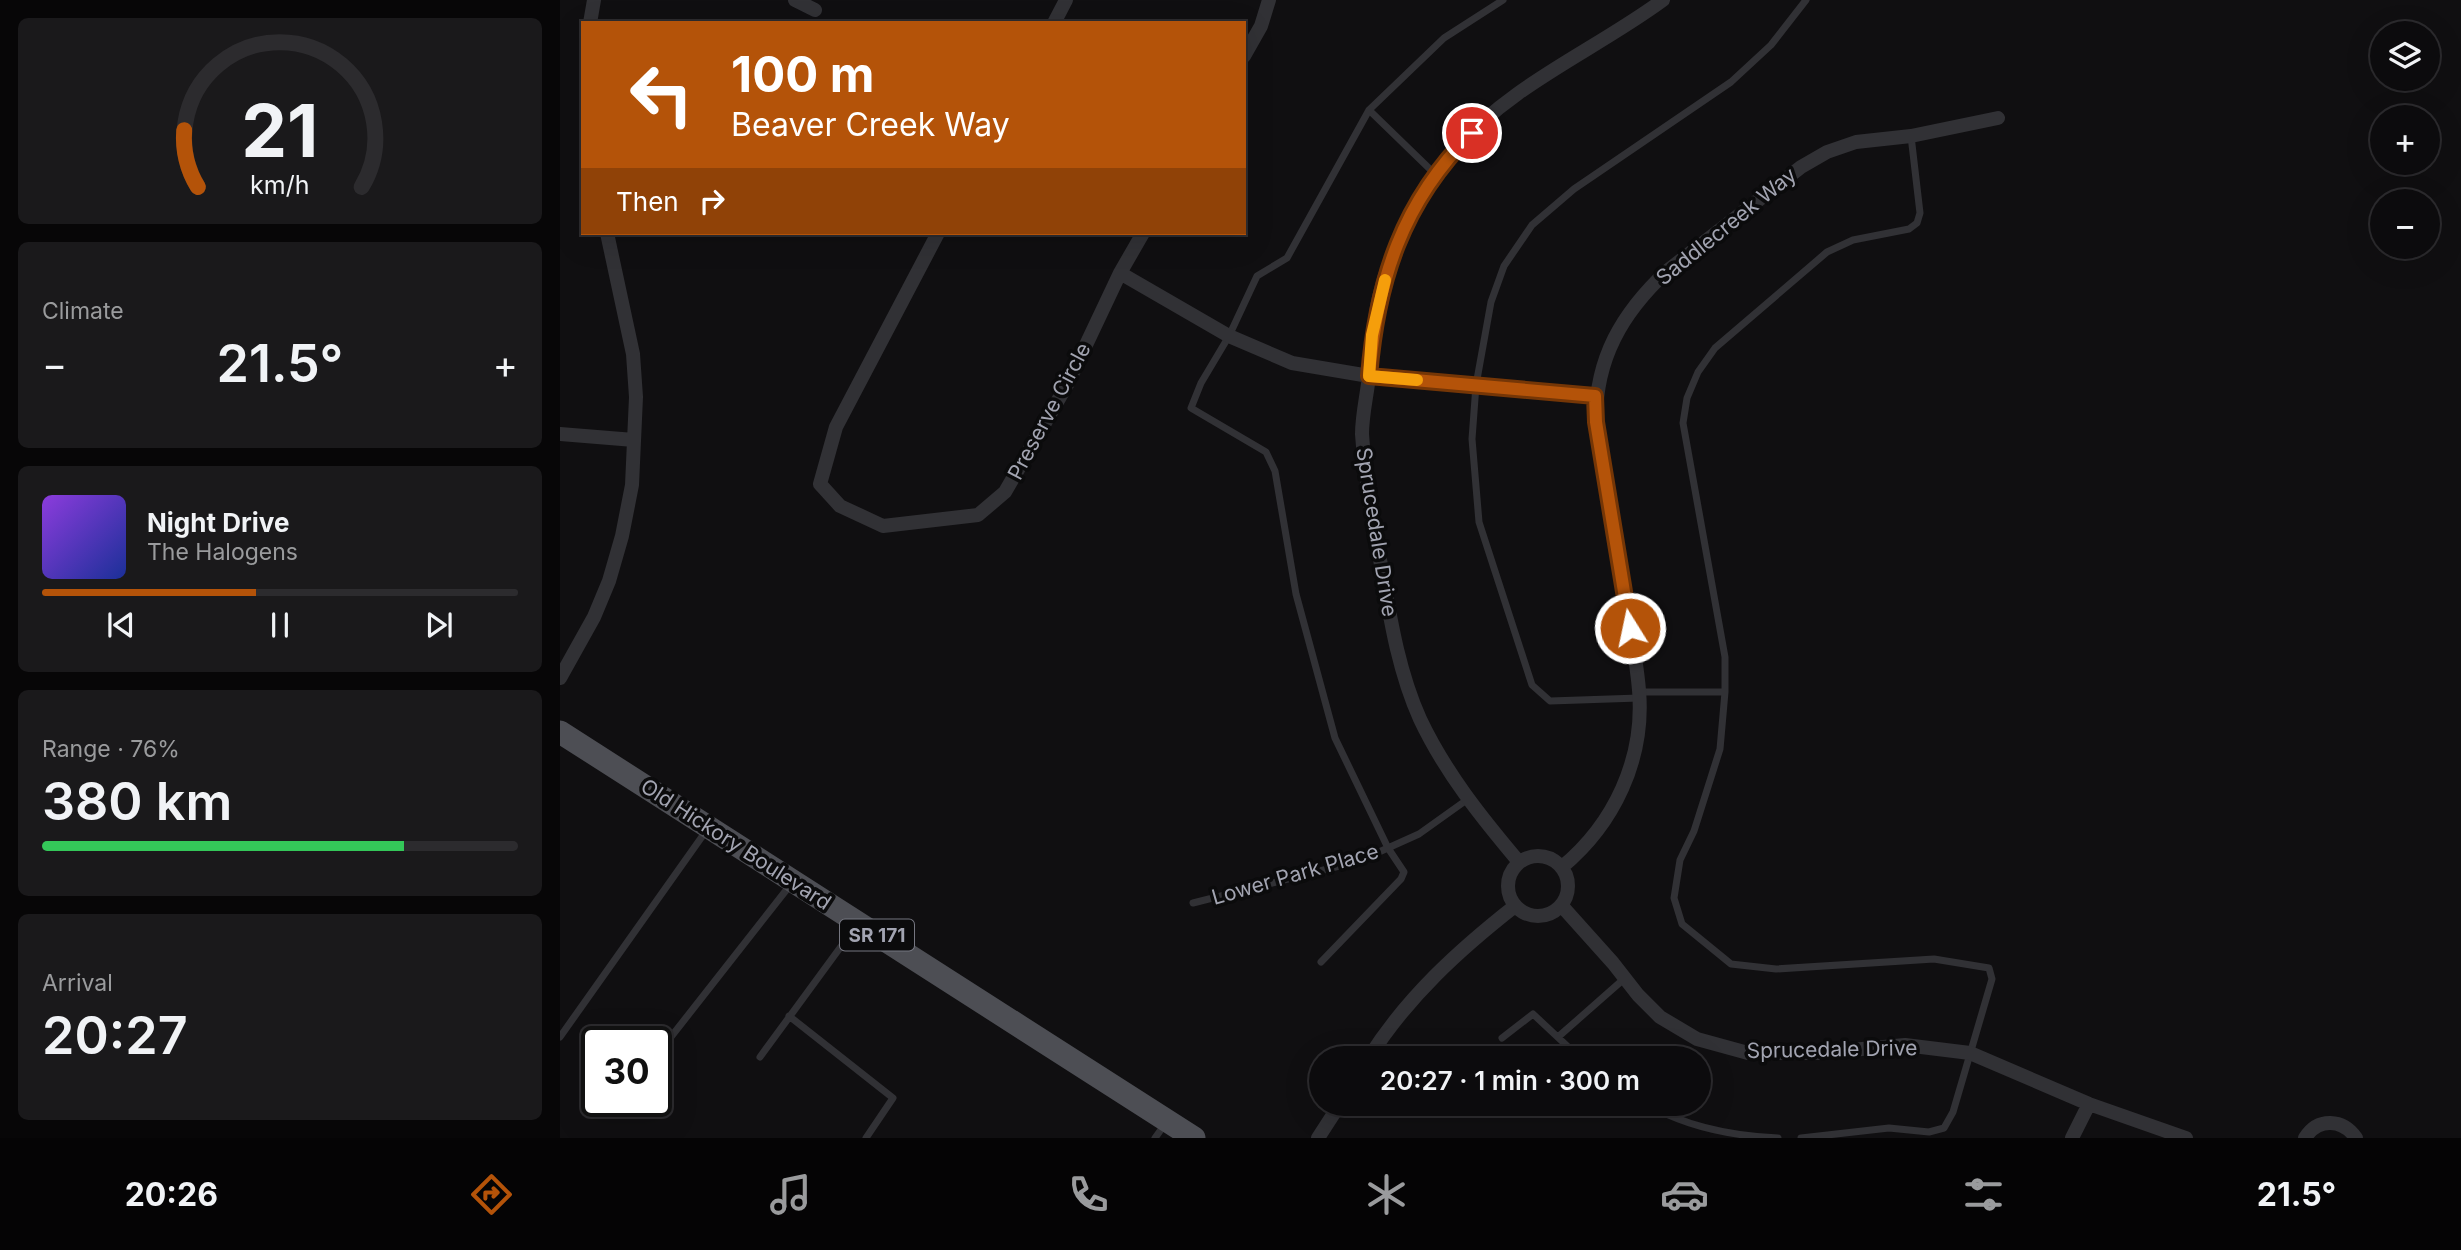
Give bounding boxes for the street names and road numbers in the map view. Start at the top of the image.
street label: Saddlecreek Way [1651,162,1801,290]
street label: Preserve Circle [1002,338,1096,484]
street label: Sprucedale Drive [1351,446,1403,618]
street label: Old Hickory Boulevard [636,773,836,915]
street label: Lower Park Place [1209,838,1381,910]
road number: SR 171 [840,920,914,951]
street label: Sprucedale Drive [1746,1035,1918,1063]

